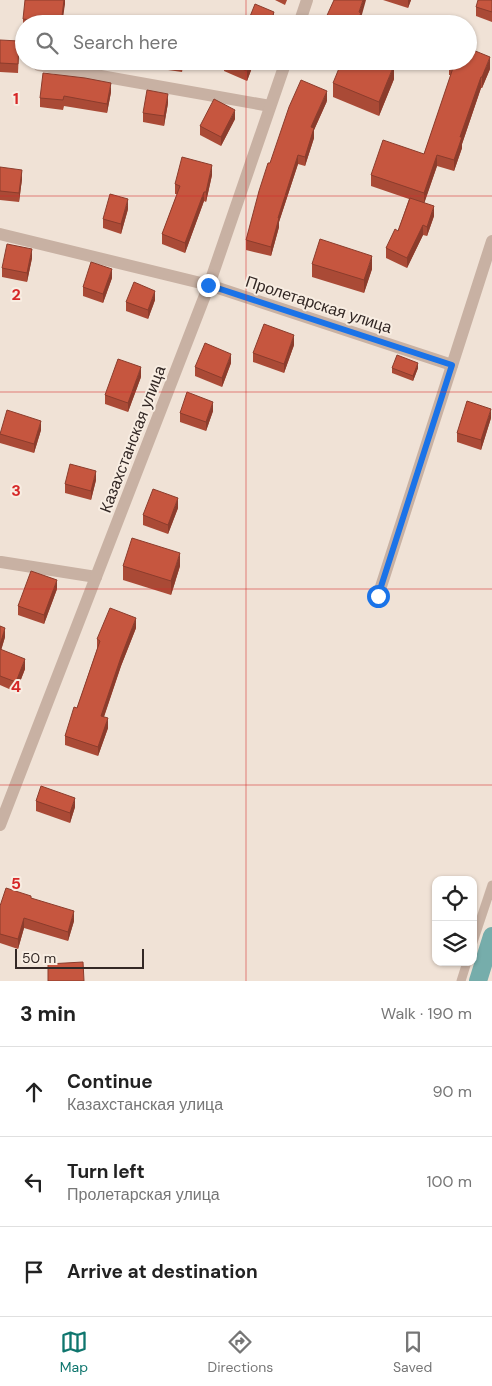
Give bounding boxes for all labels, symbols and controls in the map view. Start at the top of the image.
search box [15,15,477,70]
icon: search [33,29,61,57]
text: Search here [73,30,178,55]
text: 1 [13,88,19,109]
street label: Пролетарская улица [243,271,395,338]
route end [197,274,220,297]
text: 2 [11,284,21,305]
street label: Казахстанская улица [95,362,170,516]
text: 3 [11,480,21,501]
route start [367,585,390,608]
text: 4 [11,676,21,697]
text: 5 [11,873,21,894]
map controls [432,876,477,966]
button: locate [432,876,477,921]
button: layers [432,921,477,966]
scale bar [15,946,144,969]
text: 50 m [22,949,56,967]
text: 3 min [20,1000,76,1028]
text: Walk · 190 m [381,1003,472,1024]
text: Continue [67,1069,153,1094]
icon: ahead [20,1078,48,1106]
text: 90 m [432,1081,472,1102]
text: Казахстанская улица [67,1094,223,1115]
text: Turn left [67,1159,145,1184]
icon: left [20,1168,48,1196]
text: 100 m [427,1171,472,1192]
text: Пролетарская улица [67,1184,220,1205]
icon: arrive [20,1258,48,1286]
text: Arrive at destination [67,1259,258,1284]
tab: Map [60,1328,88,1376]
tab: Directions [208,1328,273,1376]
tab: Saved [393,1328,432,1376]

